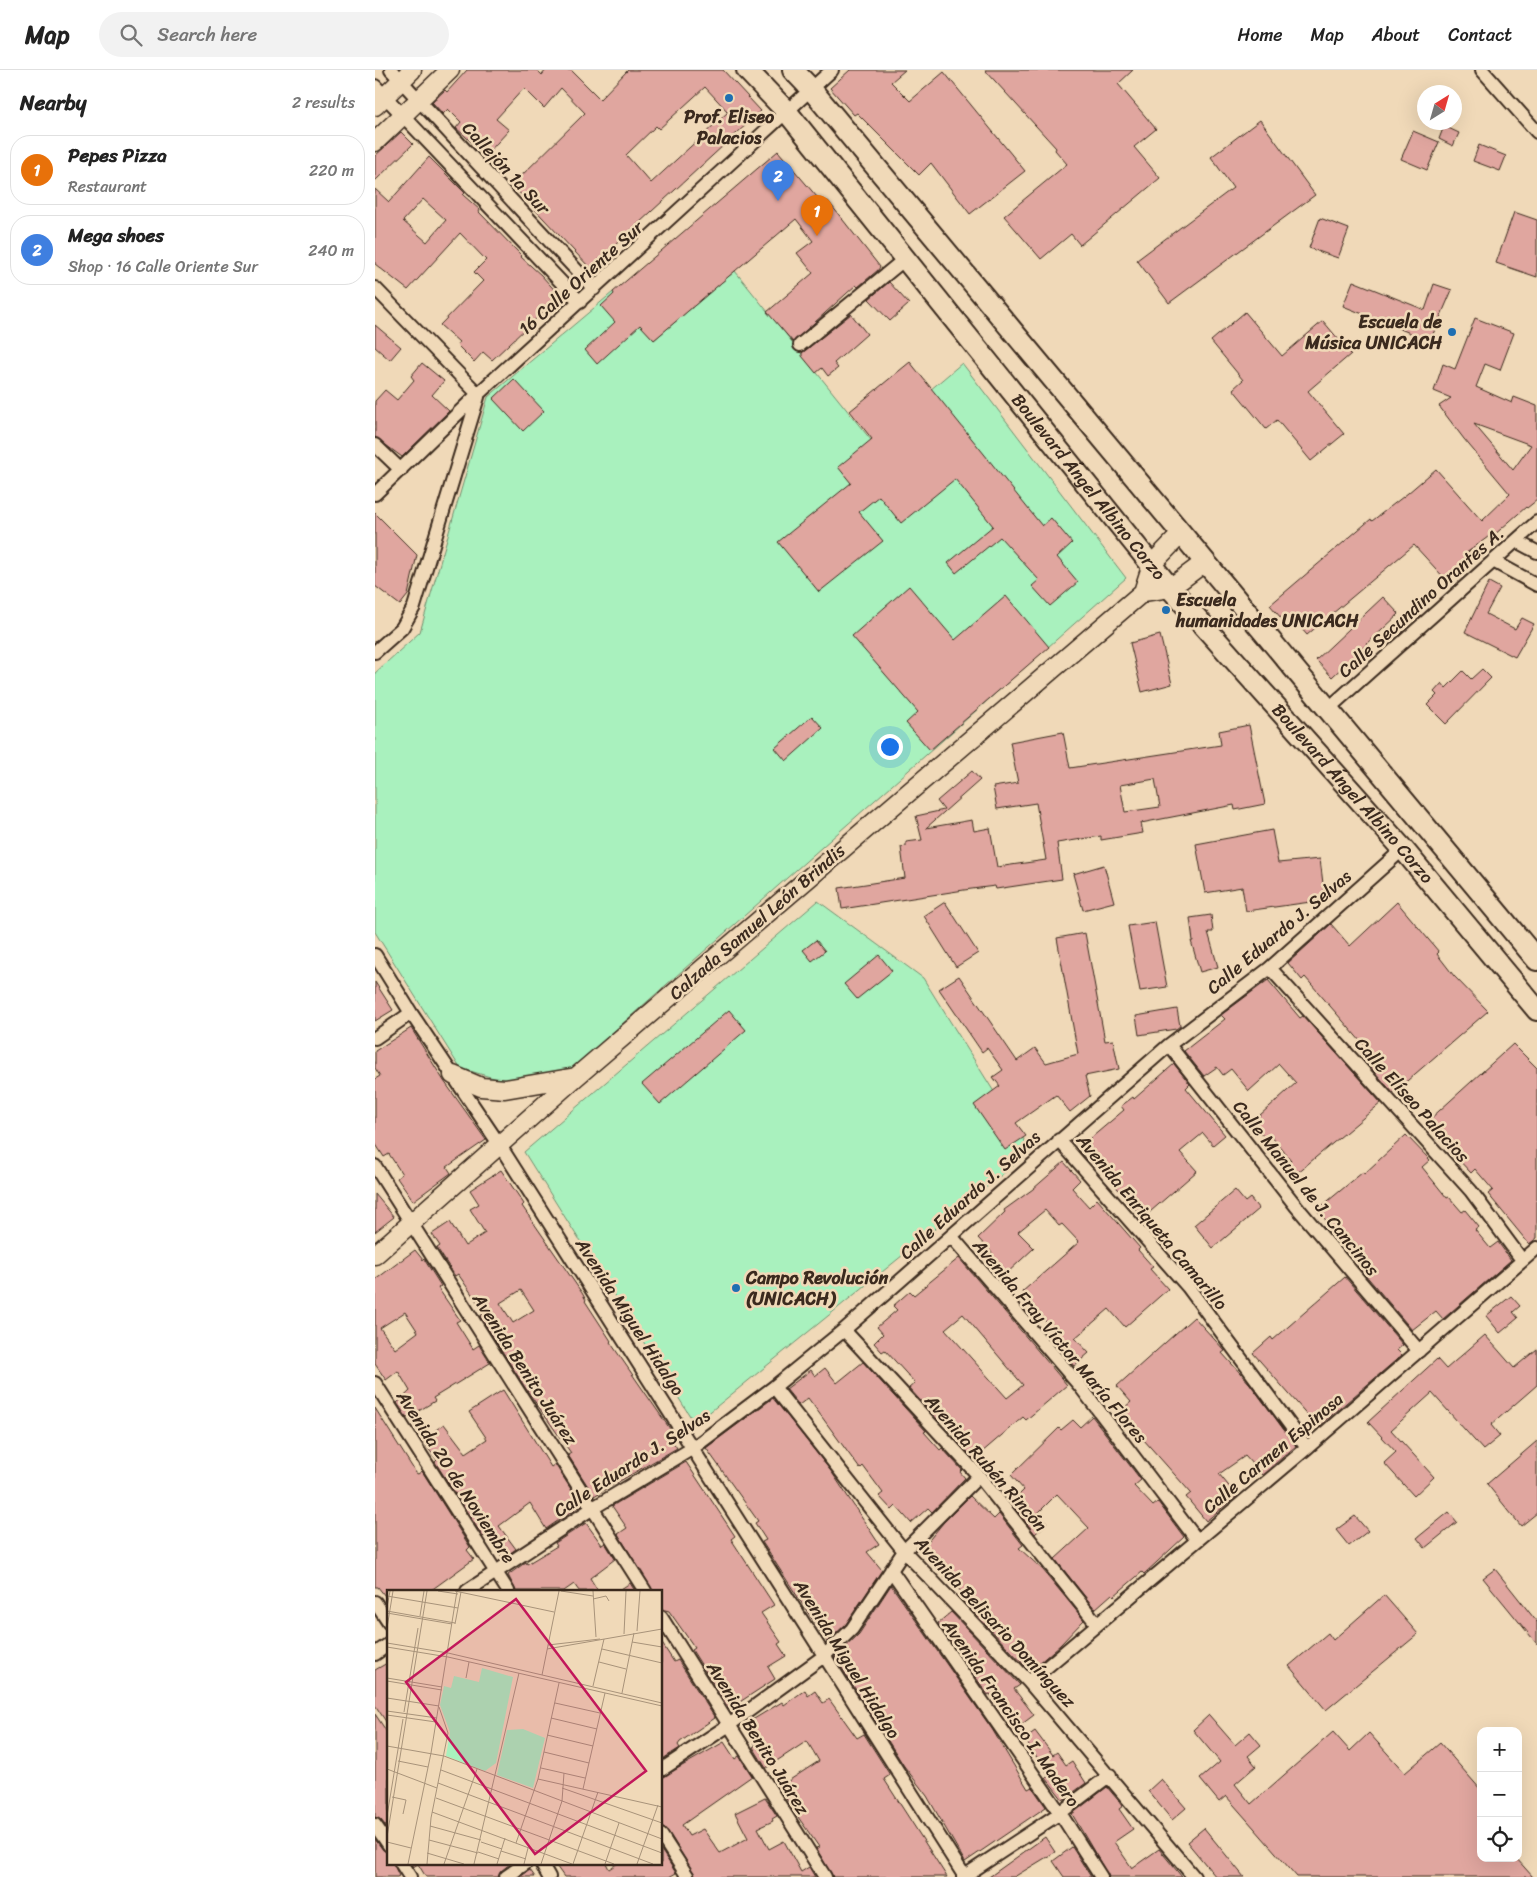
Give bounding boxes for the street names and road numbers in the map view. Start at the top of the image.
street label: Callejón 1a Sur [454,114,559,223]
street label: 16 Calle Oriente Sur [511,211,652,343]
street label: Boulevard Ángel Albino Corzo [1003,386,1174,588]
street label: Calle Secundino Orantes A. [1330,518,1512,686]
street label: Boulevard Ángel Albino Corzo [1264,696,1442,891]
street label: Calzada Samuel León Brindis [661,835,853,1008]
street label: Calle Eduardo J. Selvas [1199,861,1359,1003]
street label: Calle Elíseo Palacios [1346,1030,1478,1171]
street label: Calle Manuel de J. Cancinos [1224,1093,1388,1284]
street label: Calle Eduardo J. Selvas [892,1122,1049,1268]
street label: Avenida Enriqueta Camarillo [1067,1126,1236,1318]
street label: Avenida Miguel Hidalgo [566,1230,693,1403]
street label: Avenida Fray Víctor María Flores [964,1231,1156,1451]
street label: Avenida Benito Juárez [463,1285,587,1452]
street label: Avenida 20 de Noviembre [387,1383,524,1570]
street label: Calle Carmen Espinosa [1195,1384,1351,1522]
street label: Avenida Rubén Rincón [916,1386,1056,1540]
street label: Calle Eduardo J. Selvas [547,1400,717,1526]
street label: Avenida Belisario Domínguez [905,1528,1084,1716]
street label: Avenida Miguel Hidalgo [784,1572,909,1745]
street label: Avenida Francisco I. Madero [933,1611,1088,1814]
street label: Avenida Benito Juárez [697,1654,819,1822]

